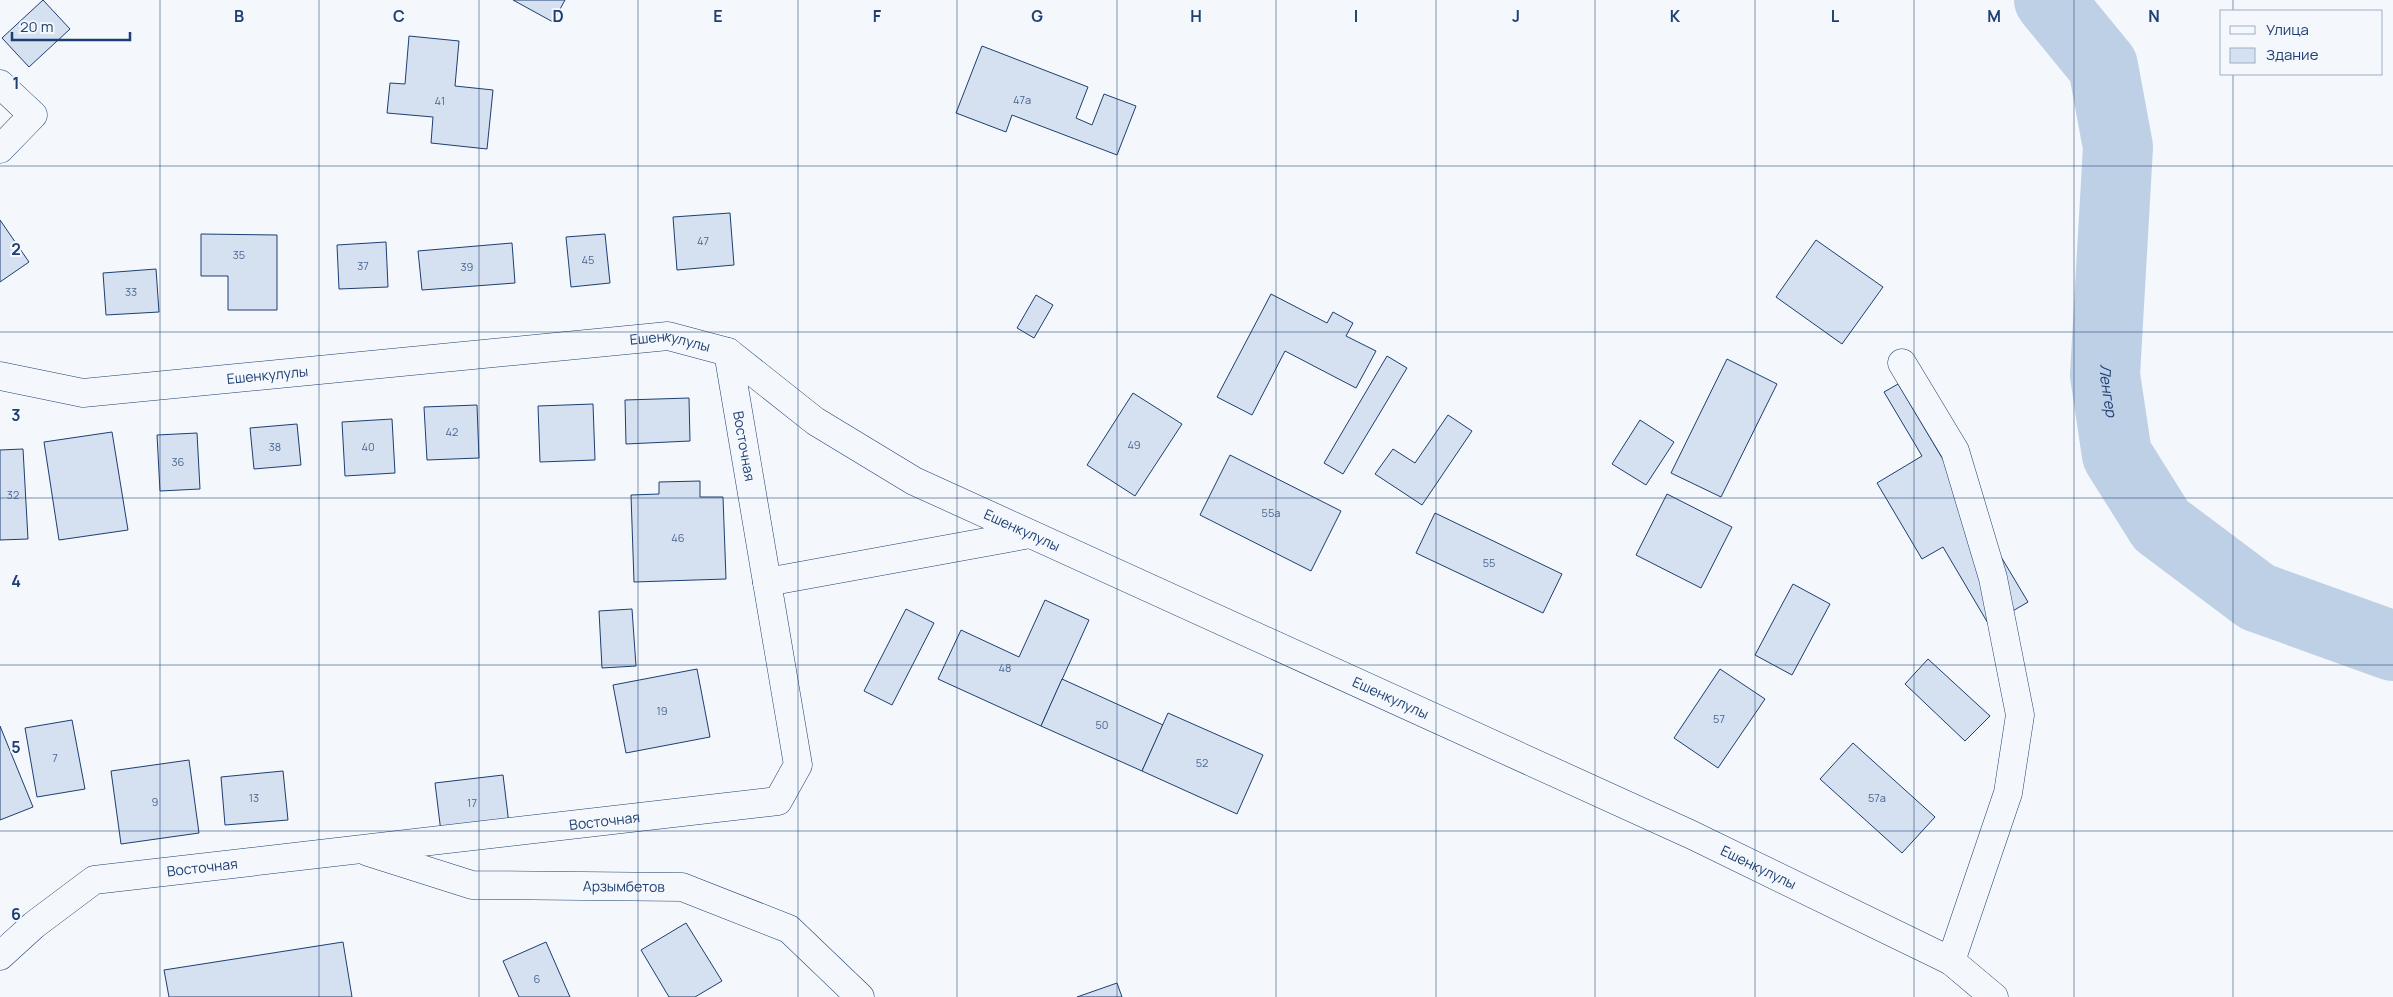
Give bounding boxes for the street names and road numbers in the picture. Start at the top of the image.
street label: Ешенкулулы [629,325,713,356]
street label: Ешенкулулы [226,361,309,388]
street label: Восточная [729,409,760,483]
street label: Ешенкулулы [981,504,1063,555]
street label: Ешенкулулы [1350,672,1432,723]
street label: Восточная [568,807,641,834]
street label: Ешенкулулы [1718,840,1800,893]
street label: Восточная [166,853,239,881]
street label: Арзымбетов [583,876,666,896]

